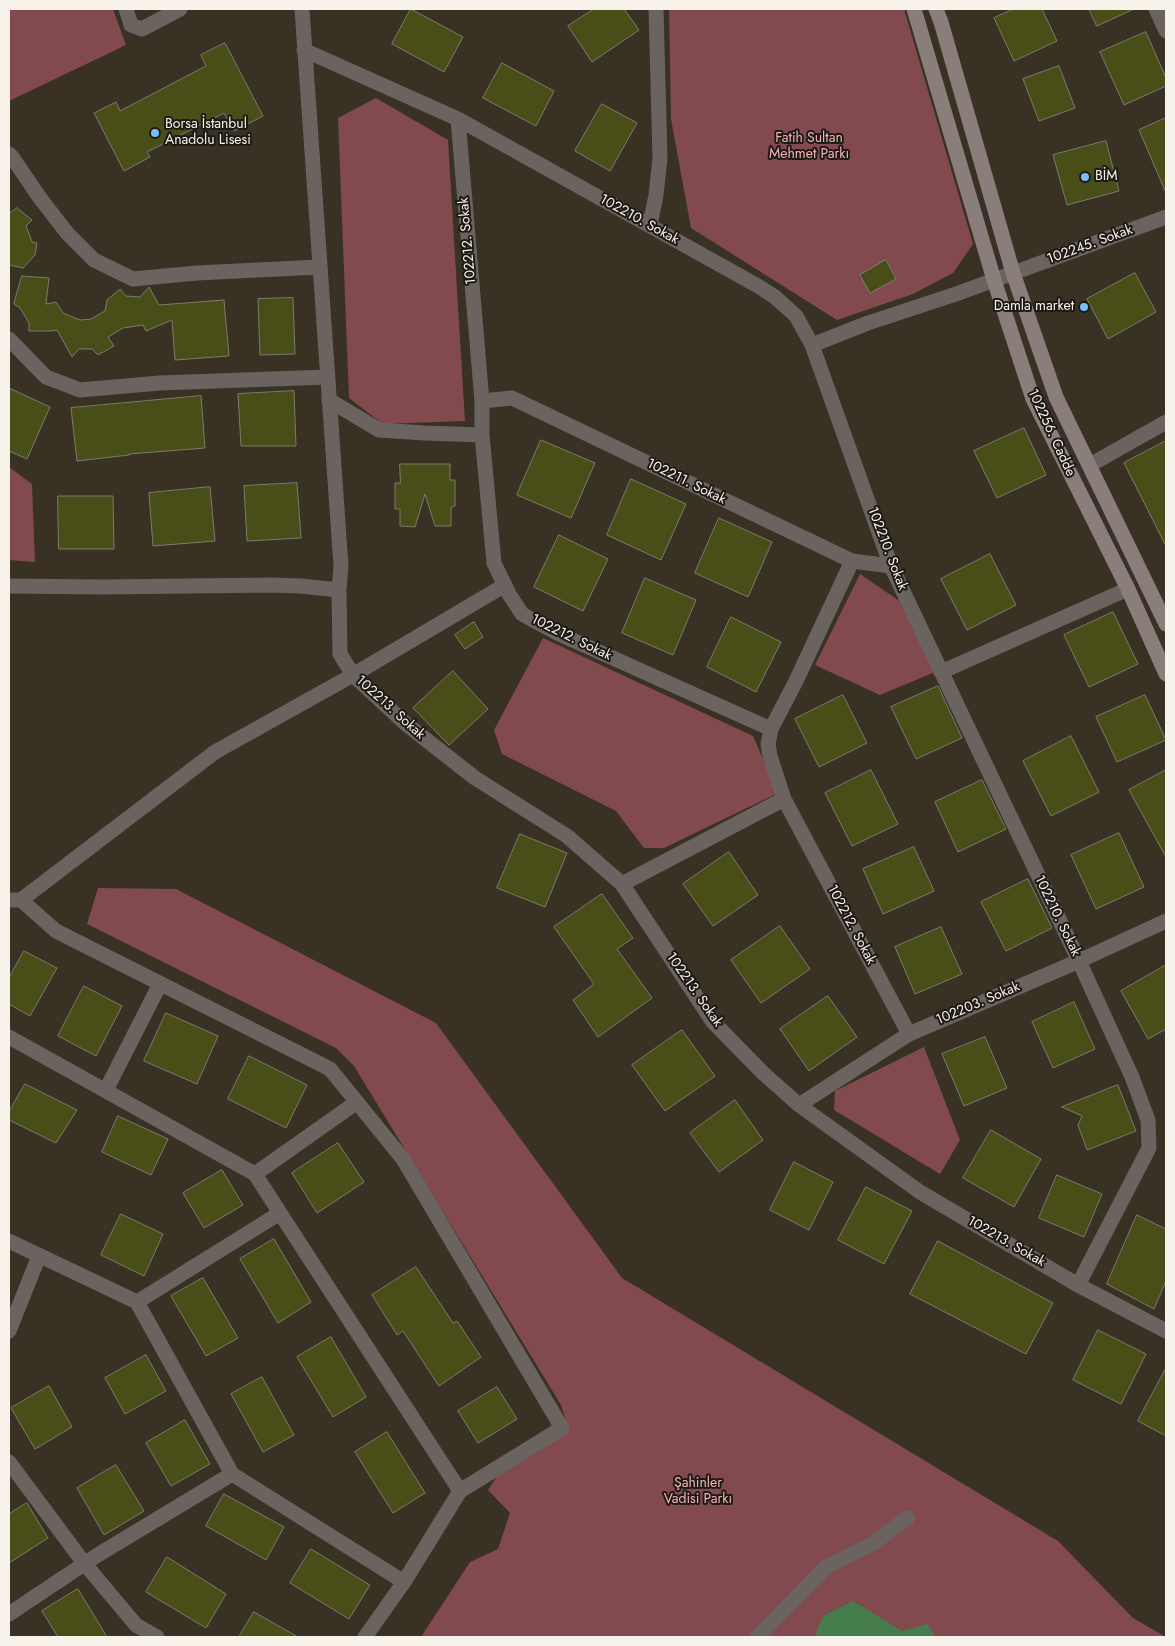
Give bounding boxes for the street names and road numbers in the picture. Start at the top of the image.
street label: 102210. Sokak [596,191,682,249]
street label: 102212. Sokak [456,197,480,285]
street label: 102245. Sokak [1045,222,1135,268]
street label: 102256. Cadde [1023,387,1079,479]
street label: 102211. Sokak [644,456,728,508]
street label: 102210. Sokak [863,505,911,593]
street label: 102212. Sokak [528,611,614,665]
street label: 102213. Sokak [352,673,428,743]
street label: 102210. Sokak [1030,873,1084,959]
street label: 102212. Sokak [823,882,879,968]
street label: 102213. Sokak [662,949,726,1031]
street label: 102203. Sokak [934,979,1022,1029]
street label: 102213. Sokak [964,1213,1048,1271]

